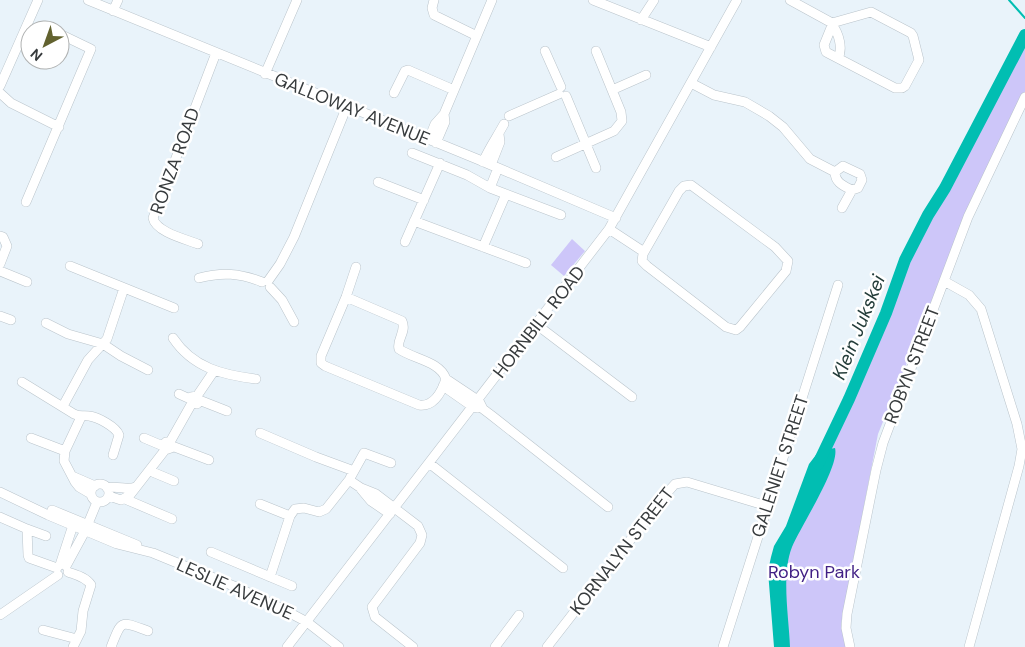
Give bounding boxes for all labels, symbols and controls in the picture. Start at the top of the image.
north arrow [20,20,70,70]
text: N [27,45,46,65]
street label: GALLOWAY AVENUE [271,67,433,151]
street label: RONZA ROAD [145,104,205,218]
street label: HORNBILL ROAD [488,261,590,383]
water label: Klein Jukskei [826,271,891,383]
street label: ROBYN STREET [879,303,945,427]
street label: GALENIET STREET [746,392,814,540]
street label: KORNALYN STREET [565,482,679,620]
street label: LESLIE AVENUE [173,552,297,626]
park label: Robyn Park [768,560,860,584]

